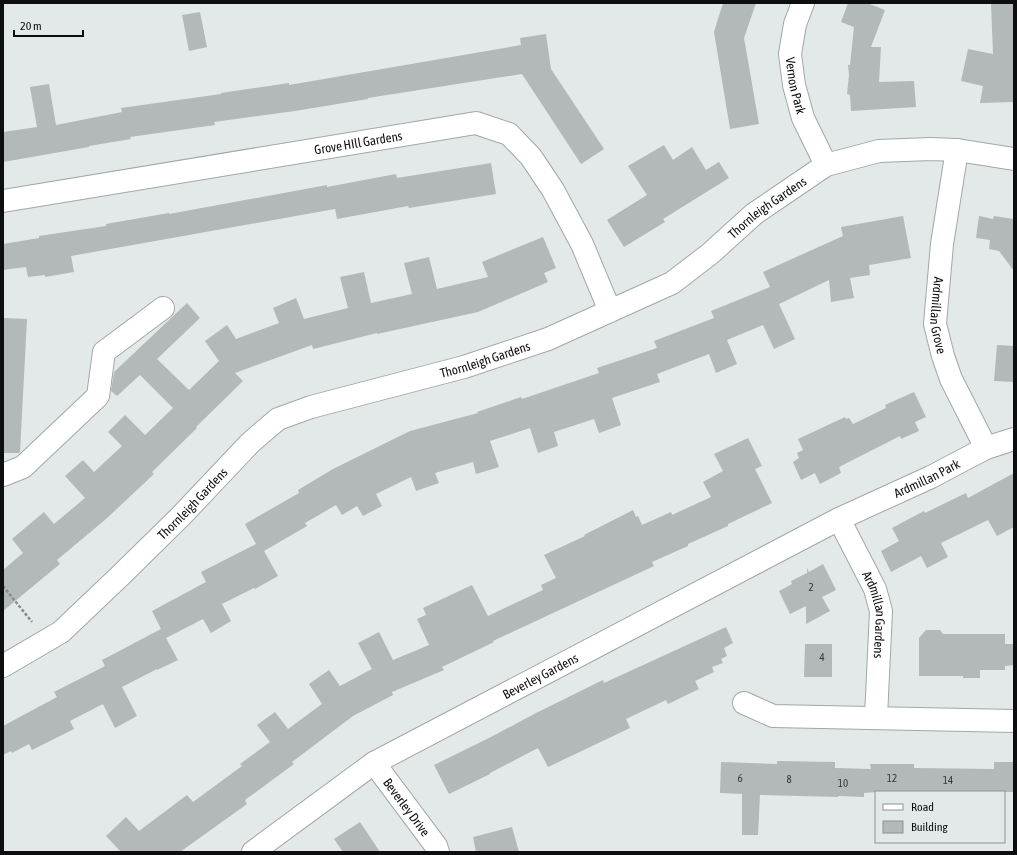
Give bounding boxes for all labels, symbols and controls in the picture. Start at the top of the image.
scale bar [14,12,83,38]
text: 20 m [20,19,42,33]
street label: Vernon Park [783,56,809,116]
street label: Grove HIll Gardens [313,128,404,157]
street label: Thornleigh Gardens [725,173,809,241]
street label: Ardmillan Grove [927,276,950,355]
street label: Thornleigh Gardens [438,338,532,380]
street label: Ardmillan Park [891,456,962,501]
street label: Thornleigh Gardens [154,464,231,542]
street label: Ardmillan Gardens [859,568,889,659]
house number: 2 [808,581,814,593]
street label: Beverley Gardens [500,650,581,702]
house number: 4 [819,651,825,663]
house number: 6 [737,772,743,784]
house number: 12 [887,772,897,784]
house number: 8 [786,773,792,785]
house number: 14 [943,774,953,786]
street label: Beverley Drive [380,775,433,839]
house number: 10 [838,777,848,789]
legend [875,791,1005,843]
text: Road [911,800,934,814]
text: Building [911,820,949,834]

